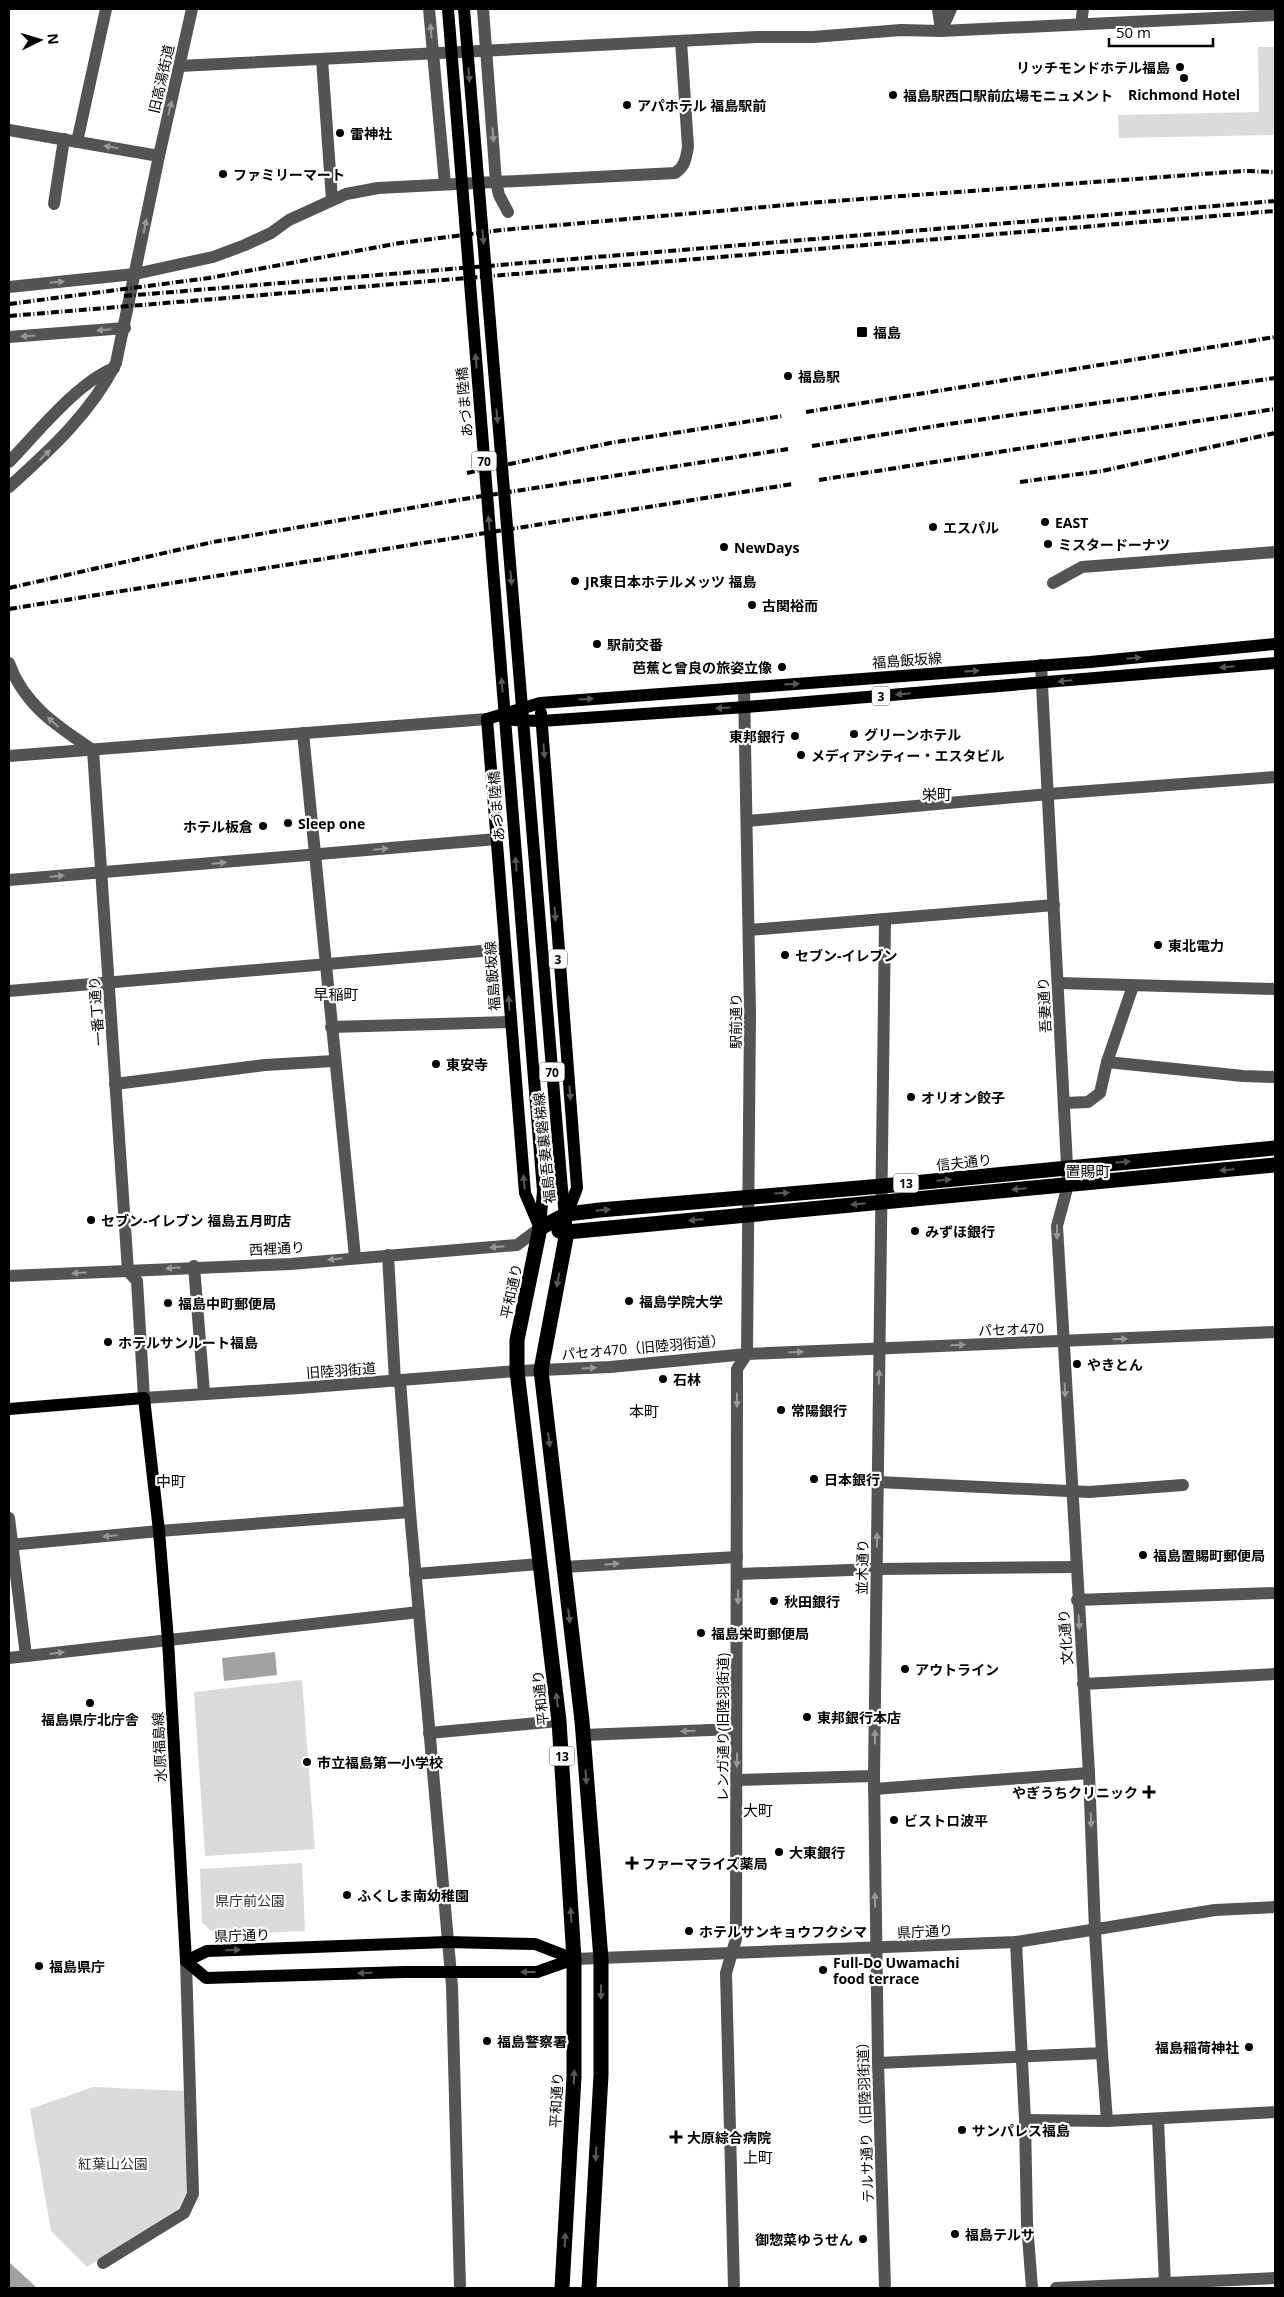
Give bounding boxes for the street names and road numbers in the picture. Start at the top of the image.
street label: 旧高湯街道 [144,43,178,115]
street label: あづま陸橋 [451,366,477,438]
road number: 70 [472,452,496,471]
street label: 福島飯坂線 [871,648,943,672]
road number: 3 [872,686,890,706]
street label: あづま陸橋 [483,770,509,842]
street label: 福島飯坂線 [480,940,504,1012]
road number: 3 [549,950,567,969]
street label: 一番丁通り [84,975,108,1047]
street label: 吾妻通り [1033,977,1055,1033]
street label: 駅前通り [726,993,745,1049]
road number: 70 [540,1062,564,1082]
street label: 福島吾妻裏磐梯線 [529,1091,559,1205]
street label: 信夫通り [935,1150,993,1174]
road number: 13 [894,1174,918,1192]
street label: 西裡通り [249,1237,305,1259]
street label: 平和通り [496,1262,526,1320]
street label: パセオ470 [978,1318,1044,1340]
street label: パセオ470（旧陸羽街道） [560,1330,726,1364]
street label: 旧陸羽街道 [305,1358,377,1382]
street label: 並木通り [852,1539,872,1595]
street label: 文化通り [1054,1608,1076,1666]
street label: レンガ通り(旧陸羽街道) [713,1653,732,1801]
street label: 平和通り [528,1669,552,1727]
street label: 水原福島線 [148,1712,170,1782]
road number: 13 [550,1746,574,1765]
street label: 県庁通り [897,1920,953,1942]
street label: 県庁通り [214,1925,270,1945]
street label: テルサ通り（旧陸羽街道） [853,2035,877,2203]
street label: 平和通り [545,2072,567,2128]

